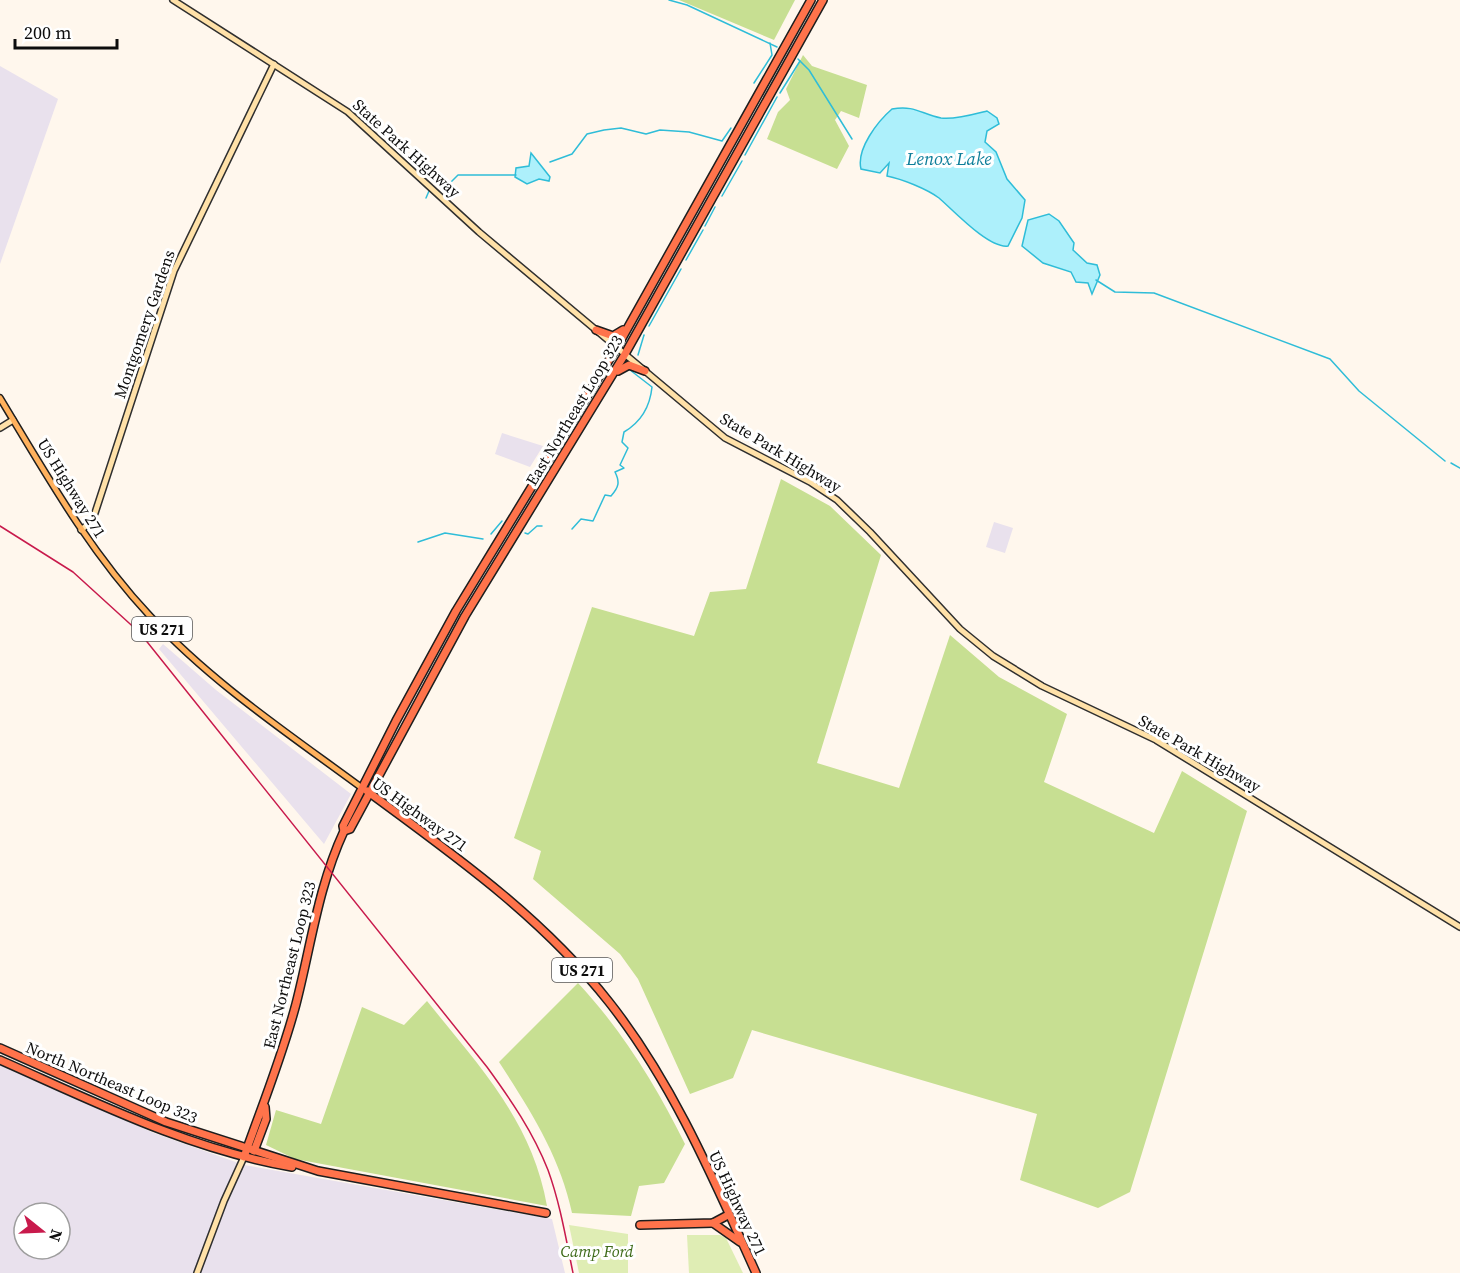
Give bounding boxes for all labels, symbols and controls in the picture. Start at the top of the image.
scale bar [15,12,117,50]
text: 200 m [24,20,71,45]
street label: State Park Highway [348,94,466,203]
water label: Lenox Lake [905,146,992,171]
street label: Montgomery Gardens [108,247,180,401]
street label: East Northeast Loop 323 [520,331,628,489]
street label: State Park Highway [716,407,846,497]
street label: US Highway 271 [33,434,111,542]
road number: US 271 [132,617,192,641]
street label: State Park Highway [1135,709,1266,797]
street label: US Highway 271 [368,772,472,856]
street label: East Northeast Loop 323 [258,879,320,1051]
road number: US 271 [552,958,612,982]
street label: North Northeast Loop 323 [23,1036,201,1128]
street label: US Highway 271 [704,1147,772,1259]
north arrow [12,1201,72,1261]
text: N [44,1227,69,1245]
park label: Camp Ford [561,1240,634,1262]

